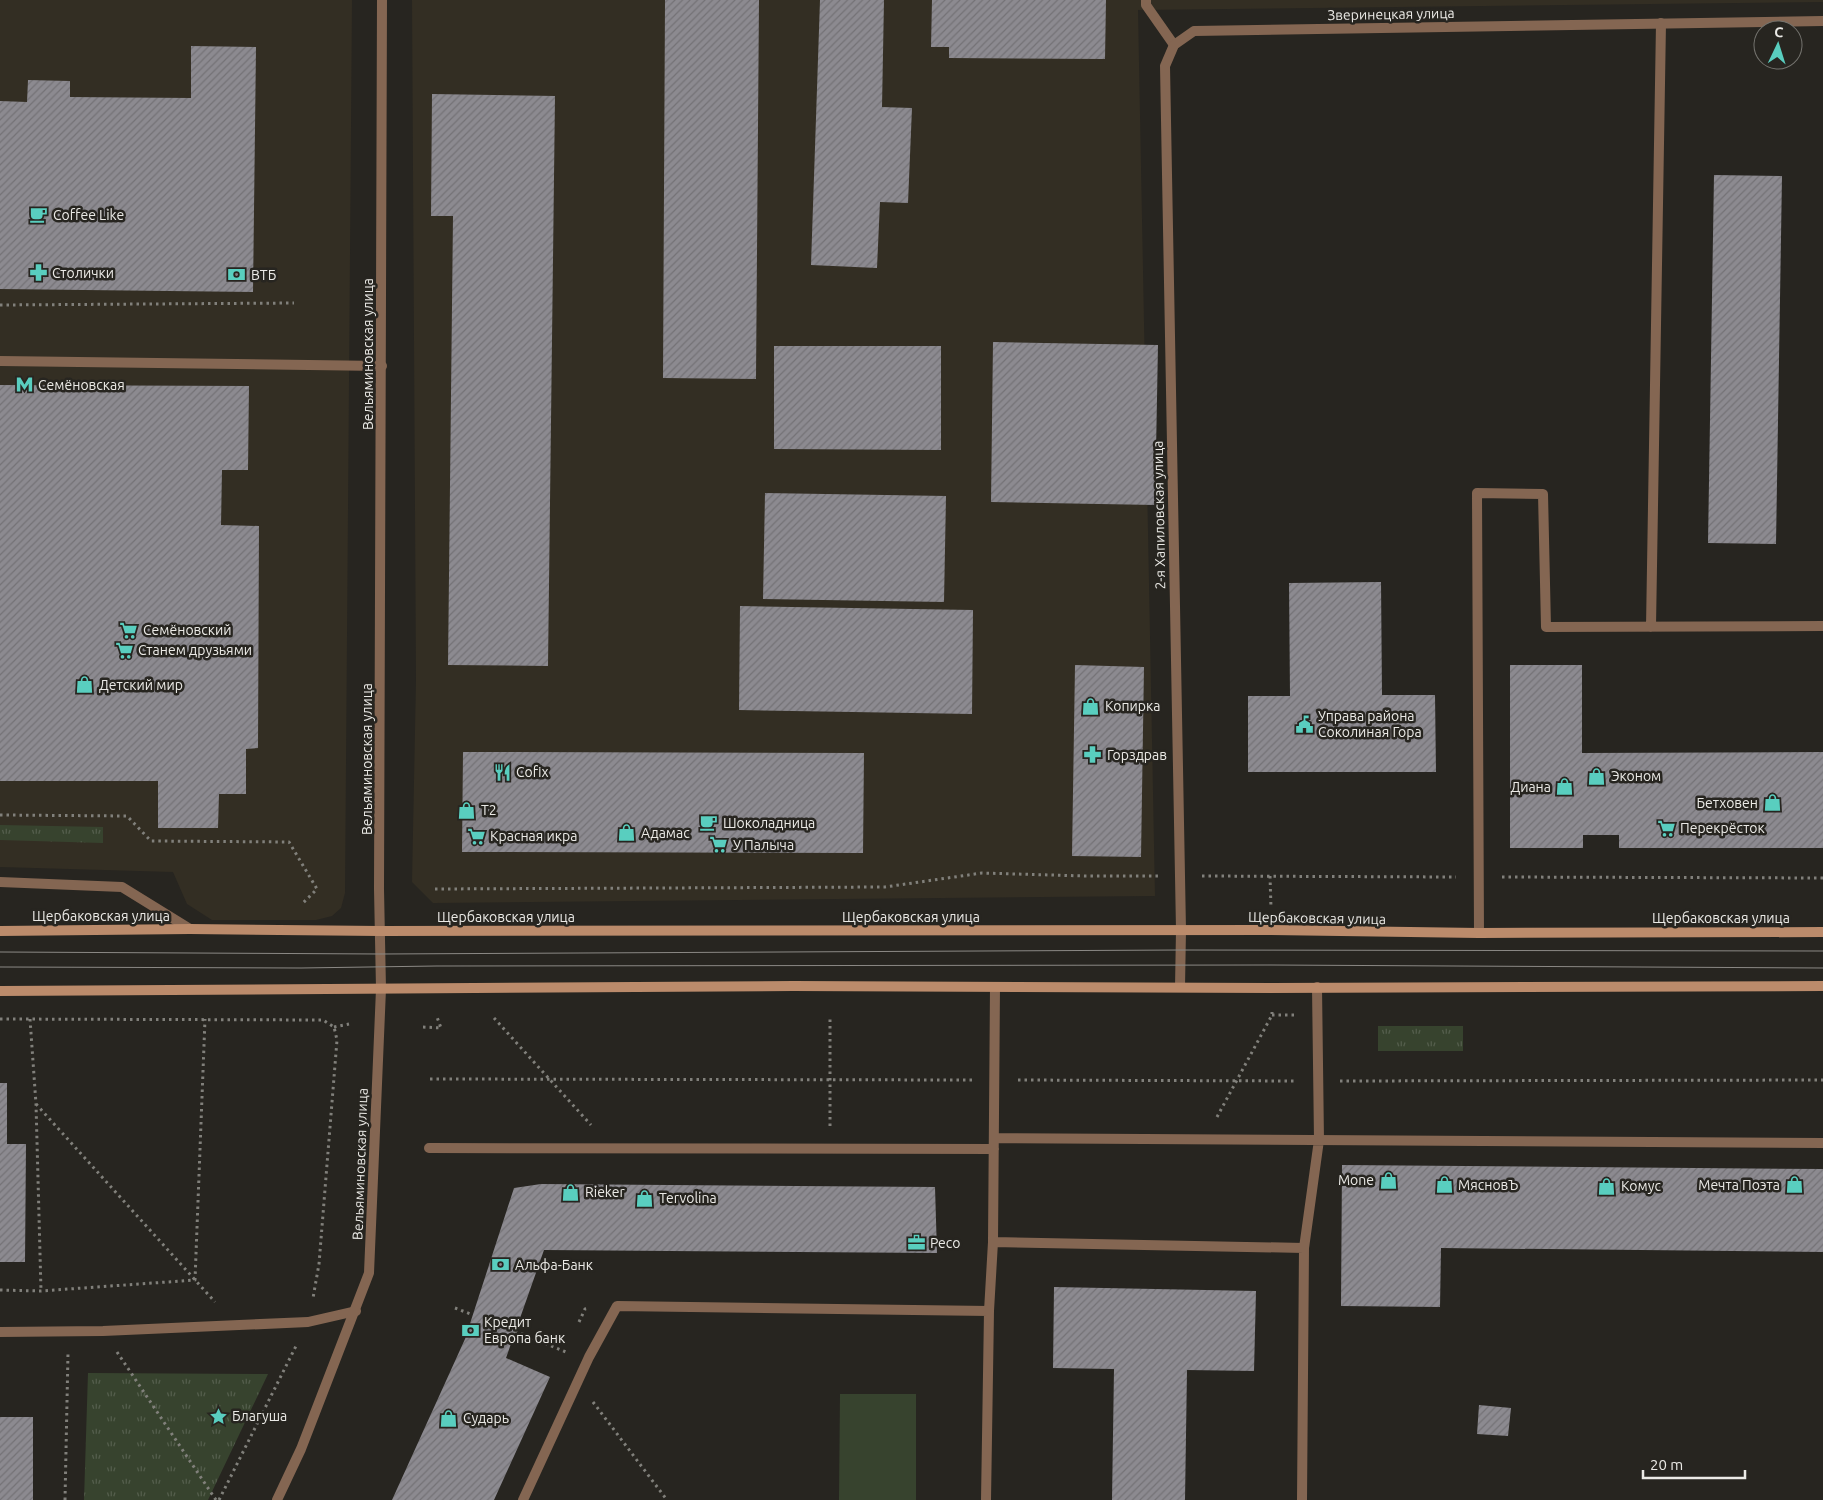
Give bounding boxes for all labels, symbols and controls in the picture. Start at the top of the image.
street label: Зверинецкая улица [1327,5,1455,23]
north arrow [1753,20,1803,70]
text: С [1774,24,1784,40]
cafe icon: Coffee Like [29,205,49,225]
place label: Coffee Like [53,207,124,223]
pharmacy icon: Столички [28,263,48,283]
place label: Столички [52,265,114,281]
bank icon: ВТБ [227,265,247,285]
place label: ВТБ [251,267,276,283]
street label: Вельяминовская улица [360,278,376,430]
metro station icon: Семёновская [14,375,34,395]
place label: Семёновская [38,377,125,393]
street label: 2-я Хапиловская улица [1150,440,1168,590]
supermarket icon: Семёновский [119,620,139,640]
place label: Семёновский [143,622,232,638]
supermarket icon: Станем друзьями [114,640,134,660]
place label: Станем друзьями [138,642,252,658]
shop icon: Детский мир [75,675,95,695]
place label: Детский мир [99,677,183,693]
street label: Вельяминовская улица [359,683,375,835]
shop icon: Копирка [1081,696,1101,716]
place label: Копирка [1105,698,1160,714]
place label: Управа района Соколиная Гора [1318,708,1422,740]
public building icon: Управа района Соколиная Гора [1294,714,1314,734]
pharmacy icon: Горздрав [1083,745,1103,765]
place label: Горздрав [1107,747,1167,763]
restaurant icon: Cofix [492,762,512,782]
place label: Cofix [516,764,549,780]
shop icon: Эконом [1587,766,1607,786]
place label: Эконом [1611,768,1661,784]
shop icon: Диана [1555,777,1575,797]
place label: Диана [1510,779,1551,795]
shop icon: Бетховен [1762,793,1782,813]
place label: Бетховен [1696,795,1758,811]
shop icon: T2 [457,800,477,820]
place label: T2 [481,802,497,818]
cafe icon: Шоколадница [699,813,719,833]
place label: Шоколадница [723,815,815,831]
supermarket icon: Перекрёсток [1656,818,1676,838]
place label: Перекрёсток [1680,820,1765,836]
shop icon: Адамас [617,823,637,843]
place label: Адамас [641,825,690,841]
supermarket icon: Красная икра [466,826,486,846]
place label: Красная икра [490,828,577,844]
supermarket icon: У Палыча [709,835,729,855]
place label: У Палыча [733,837,794,853]
street label: Щербаковская улица [32,908,170,924]
street label: Щербаковская улица [437,909,575,925]
street label: Щербаковская улица [842,909,980,925]
street label: Щербаковская улица [1248,909,1386,927]
street label: Щербаковская улица [1652,910,1790,926]
street label: Вельяминовская улица [349,1088,371,1240]
shop icon: Mone [1378,1170,1398,1190]
place label: Mone [1338,1172,1374,1188]
shop icon: МясновЪ [1434,1175,1454,1195]
shop icon: Мечта Поэта [1784,1175,1804,1195]
shop icon: Комус [1597,1176,1617,1196]
place label: МясновЪ [1458,1177,1518,1193]
place label: Мечта Поэта [1698,1177,1780,1193]
place label: Комус [1621,1178,1661,1194]
shop icon: Rieker [561,1182,581,1202]
place label: Rieker [585,1184,625,1200]
shop icon: Tervolina [635,1188,655,1208]
place label: Tervolina [659,1190,717,1206]
office icon: Ресо [906,1233,926,1253]
place label: Ресо [930,1235,961,1251]
bank icon: Альфа-Банк [491,1255,511,1275]
place label: Альфа-Банк [515,1257,593,1273]
place label: Кредит Европа банк [484,1314,565,1346]
bank icon: Кредит Европа банк [460,1320,480,1340]
place icon: Благуша [208,1406,228,1426]
place label: Благуша [232,1408,287,1424]
shop icon: Сударь [439,1408,459,1428]
place label: Сударь [463,1410,509,1426]
scale bar [1643,1448,1746,1480]
text: 20 m [1650,1456,1683,1473]

